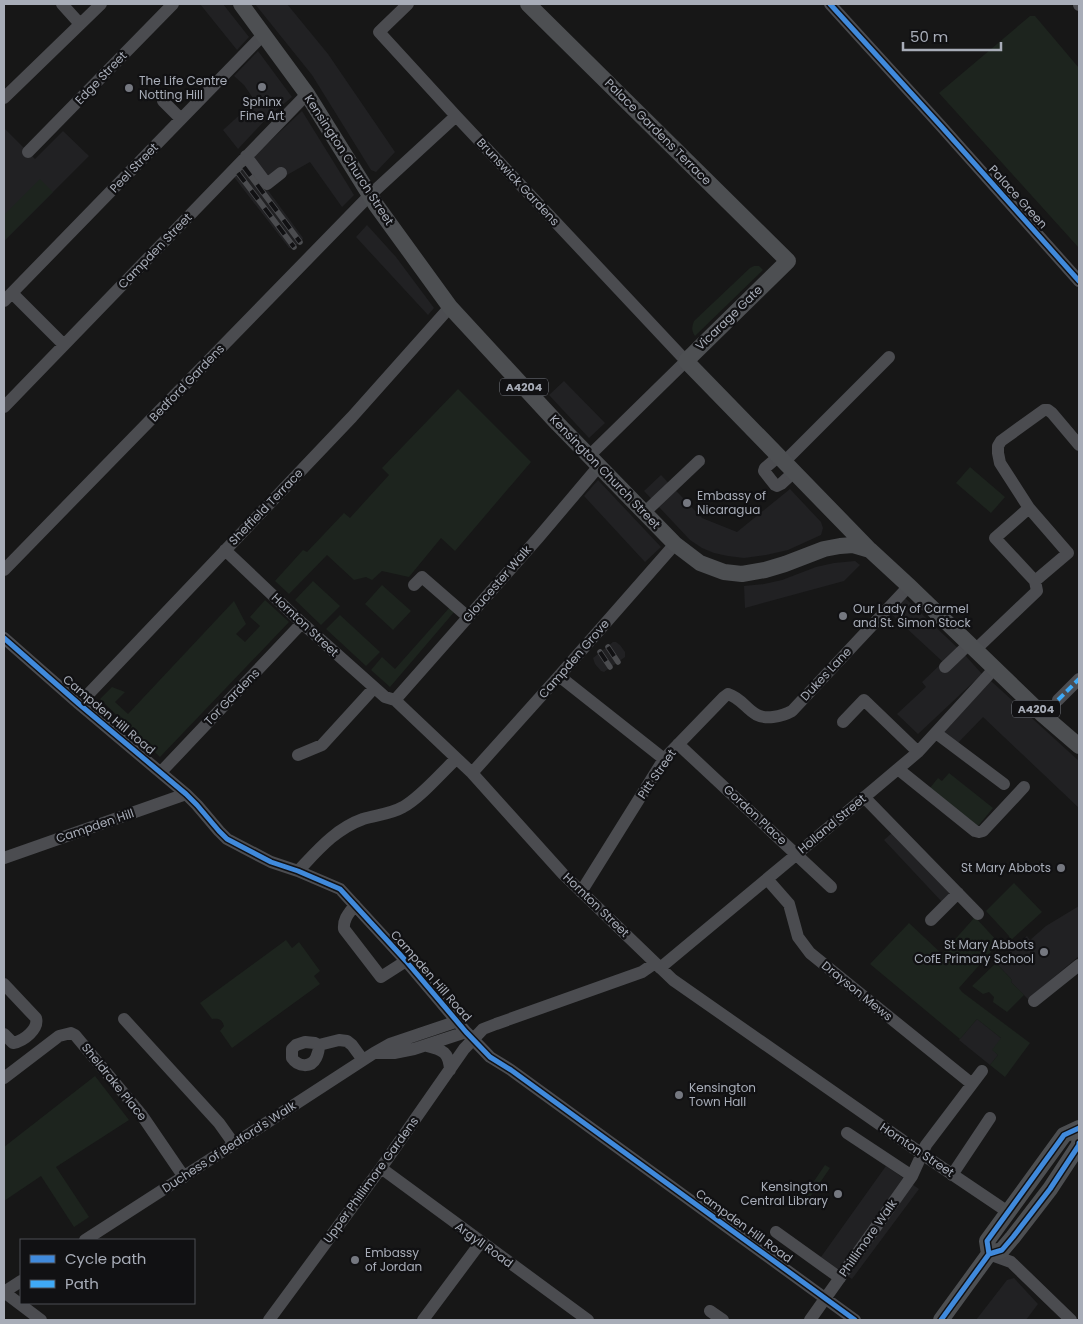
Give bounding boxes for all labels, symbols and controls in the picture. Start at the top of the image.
scale bar [903,20,1000,52]
text: 50 m [910,26,948,47]
street label: Edge Street [71,47,130,108]
place label: The Life Centre Notting Hill [139,72,227,103]
street label: Palace Gardens Terrace [601,75,715,189]
marker: Sphinx Fine Art [256,81,268,93]
marker: The Life Centre Notting Hill [123,82,135,94]
street label: Kensington Church Street [301,91,398,228]
place label: Sphinx Fine Art [240,93,284,124]
street label: Brunswick Gardens [473,134,564,229]
street label: Peel Street [106,139,162,196]
street label: Palace Green [985,161,1052,232]
street label: Campden Street [114,209,195,292]
street label: Vicarage Gate [691,281,766,354]
street label: Bedford Gardens [145,340,228,425]
road number: A4204 [500,378,548,396]
street label: Kensington Church Street [546,411,664,532]
street label: Sheffield Terrace [225,465,307,549]
place label: Embassy of Nicaragua [697,487,766,518]
marker: Embassy of Nicaragua [681,497,693,509]
street label: Gloucester Walk [458,541,535,626]
street label: Hornton Street [268,589,343,660]
place label: Our Lady of Carmel and St. Simon Stock [853,600,972,631]
marker: Our Lady of Carmel and St. Simon Stock [837,610,849,622]
street label: Campden Grove [534,615,613,702]
street label: Dukes Lane [796,643,855,704]
street label: Tor Gardens [200,664,263,729]
street label: Campden Hill Road [59,671,159,758]
road number: A4204 [1012,701,1060,718]
street label: Pitt Street [633,745,680,802]
street label: Gordon Place [720,781,791,848]
street label: Holland Street [794,790,869,857]
street label: Campden Hill [54,804,136,847]
place label: St Mary Abbots [961,859,1051,876]
marker: St Mary Abbots [1055,862,1067,874]
street label: Hornton Street [559,869,633,941]
street label: Campden Hill Road [387,926,476,1025]
place label: St Mary Abbots CofE Primary School [914,936,1034,967]
marker: St Mary Abbots CofE Primary School [1038,946,1050,958]
street label: Drayson Mews [818,957,896,1024]
street label: Sheldrake Place [78,1039,151,1124]
place label: Kensington Town Hall [689,1079,756,1110]
marker: Kensington Town Hall [673,1089,685,1101]
street label: Duchess of Bedford's Walk [158,1096,300,1196]
street label: Upper Phillimore Gardens [319,1113,422,1246]
street label: Hornton Street [877,1118,958,1181]
place label: Kensington Central Library [740,1178,828,1209]
street label: Campden Hill Road [692,1185,796,1267]
marker: Kensington Central Library [832,1188,844,1200]
street label: Phillimore Walk [835,1195,901,1280]
street label: Argyll Road [452,1218,517,1271]
legend [20,1239,195,1304]
place label: Embassy of Jordan [365,1244,422,1275]
text: Cycle path [65,1248,146,1269]
marker: Embassy of Jordan [349,1254,361,1266]
text: Path [65,1273,99,1294]

